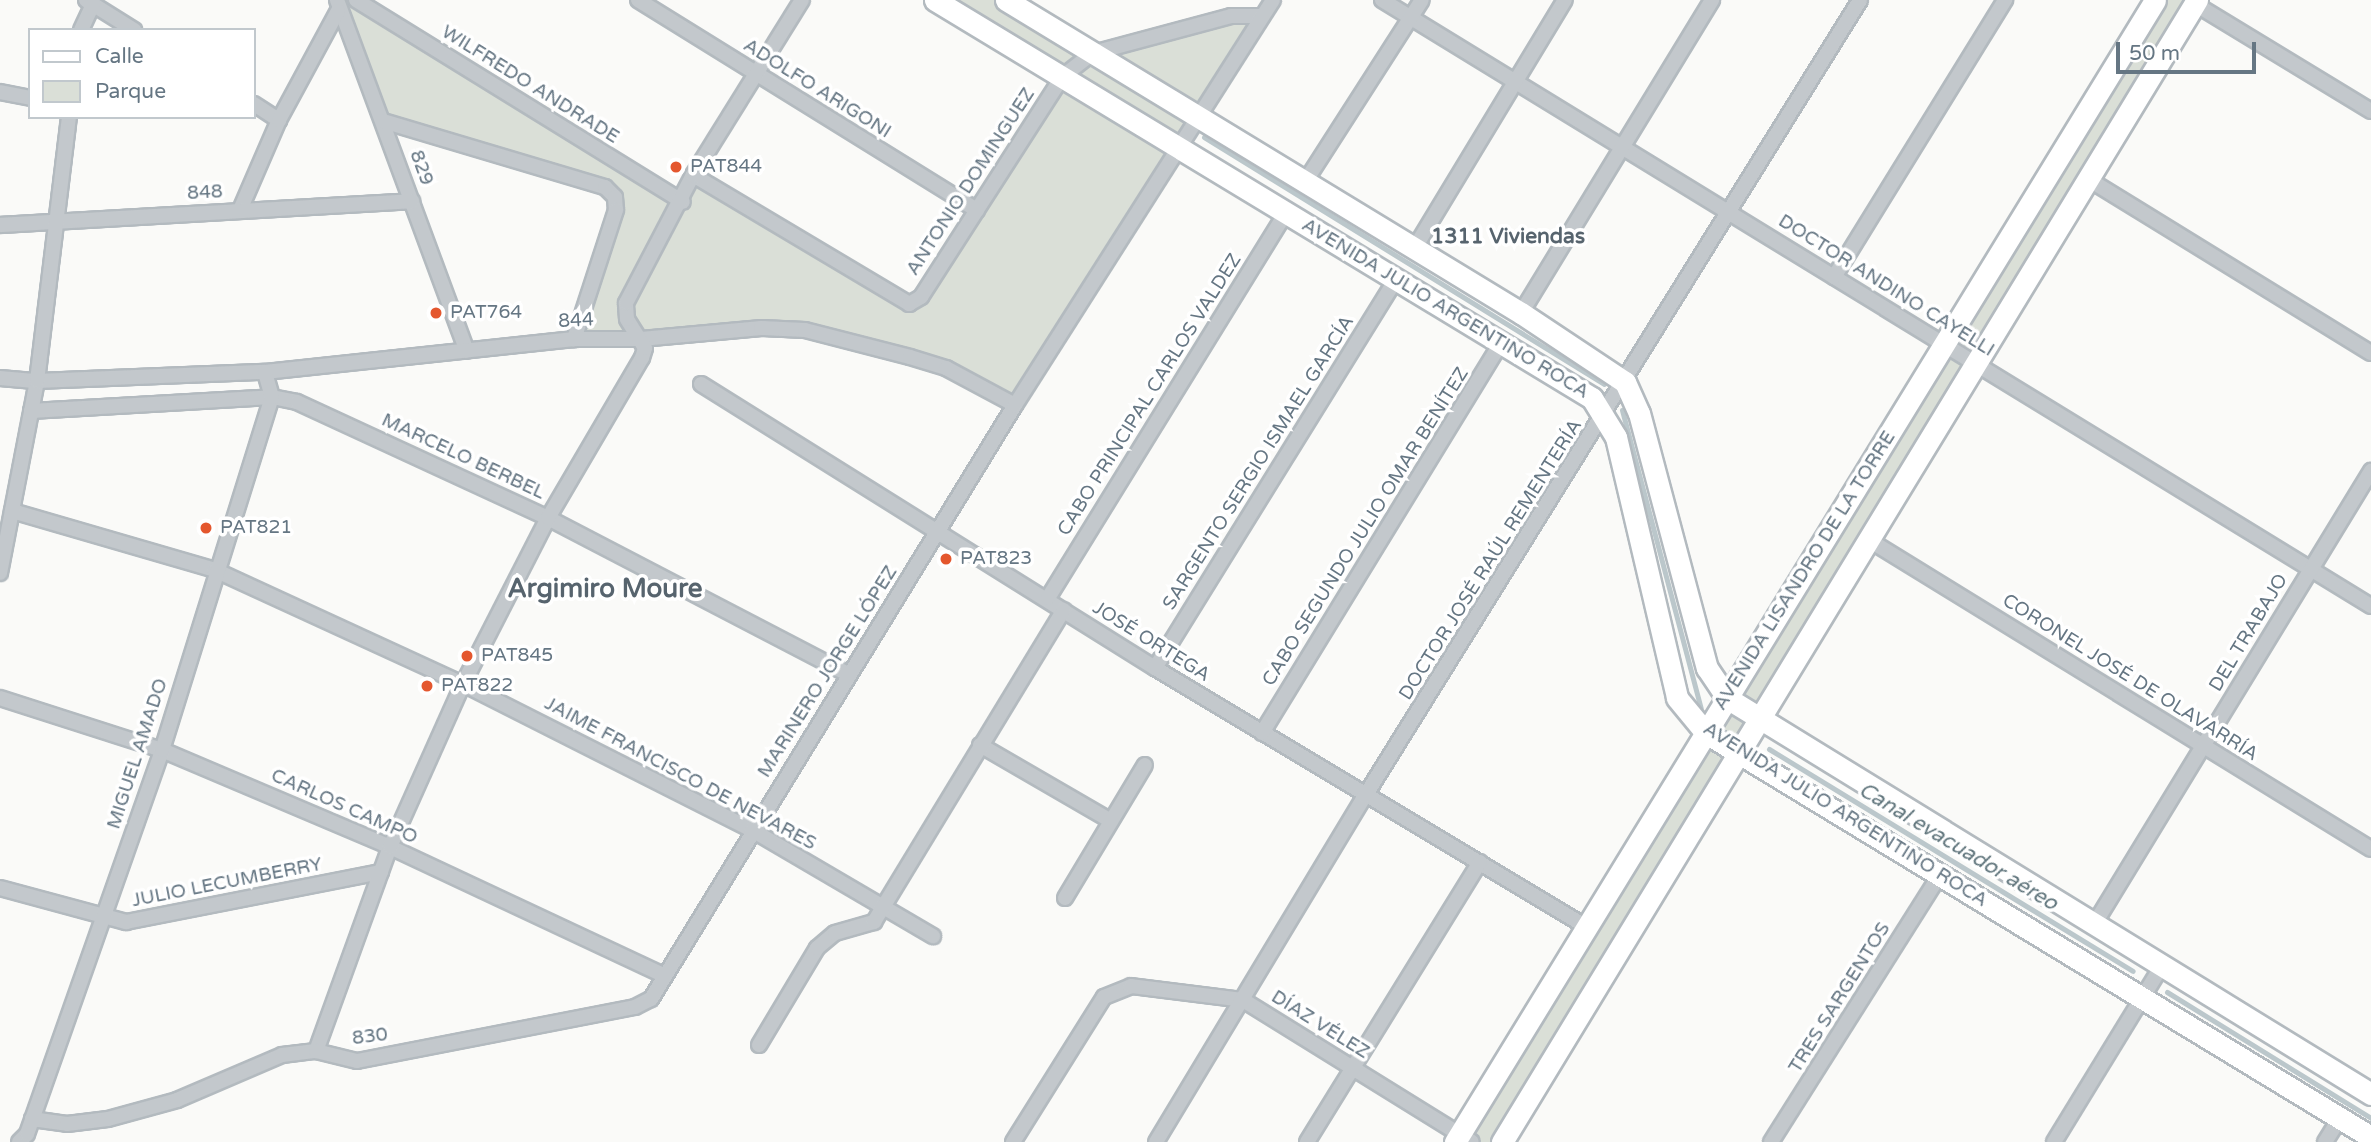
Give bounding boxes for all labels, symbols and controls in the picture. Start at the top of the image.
street label: WILFREDO ANDRADE [437,21,623,149]
legend [28,28,256,119]
scale bar [2119,28,2259,72]
street label: ADOLFO ARIGONI [739,34,895,144]
text: 50 m [2129,41,2180,66]
text: Calle [95,44,144,69]
text: Parque [95,79,166,104]
street label: ANTONIO DOMINGUEZ [902,84,1040,280]
street label: 829 [404,147,438,189]
place label: PAT844 [690,156,762,178]
marker: PAT844 [668,159,684,175]
street label: 848 [187,181,223,205]
street label: DOCTOR ANDINO CAYELLI [1774,210,1998,362]
street label: AVENIDA JULIO ARGENTINO ROCA [1297,214,1593,404]
district label: 1311 Viviendas [1431,224,1585,250]
street label: CABO PRINCIPAL CARLOS VALDEZ [1053,250,1247,540]
place label: PAT764 [450,302,522,324]
marker: PAT764 [428,305,444,321]
street label: 844 [558,309,594,333]
street label: SARGENTO SERGIO ISMAEL GARCÍA [1159,312,1359,614]
street label: CABO SEGUNDO JULIO OMAR BENÍTEZ [1258,363,1474,691]
street label: MARCELO BERBEL [378,409,548,505]
street label: DOCTOR JOSÉ RAÚL REMENTERÍA [1395,415,1587,705]
street label: AVENIDA LISANDRO DE LA TORRE [1709,427,1901,715]
place label: PAT821 [220,517,292,539]
marker: PAT821 [198,520,214,536]
place label: PAT823 [960,548,1032,570]
marker: PAT823 [938,551,954,567]
street label: MARINERO JORGE LÓPEZ [753,562,903,782]
street label: DEL TRABAJO [2205,570,2293,696]
district label: Argimiro Moure [508,573,702,605]
street label: CORONEL JOSÉ DE OLAVARRÍA [1998,590,2262,766]
street label: JOSÉ ORTEGA [1088,597,1214,687]
place label: PAT845 [481,645,553,667]
marker: PAT845 [459,648,475,664]
place label: PAT822 [441,675,513,697]
street label: MIGUEL AMADO [103,676,173,832]
marker: PAT822 [419,678,435,694]
street label: JAIME FRANCISCO DE NEVARES [540,692,820,856]
street label: AVENIDA JULIO ARGENTINO ROCA [1699,718,1991,912]
street label: CARLOS CAMPO [267,764,421,850]
water label: Canal evacuador aéreo [1854,778,2062,916]
street label: JULIO LECUMBERRY [130,853,324,913]
street label: TRES SARGENTOS [1784,918,1896,1078]
street label: DÍAZ VÉLEZ [1267,986,1373,1064]
street label: 830 [351,1024,389,1050]

